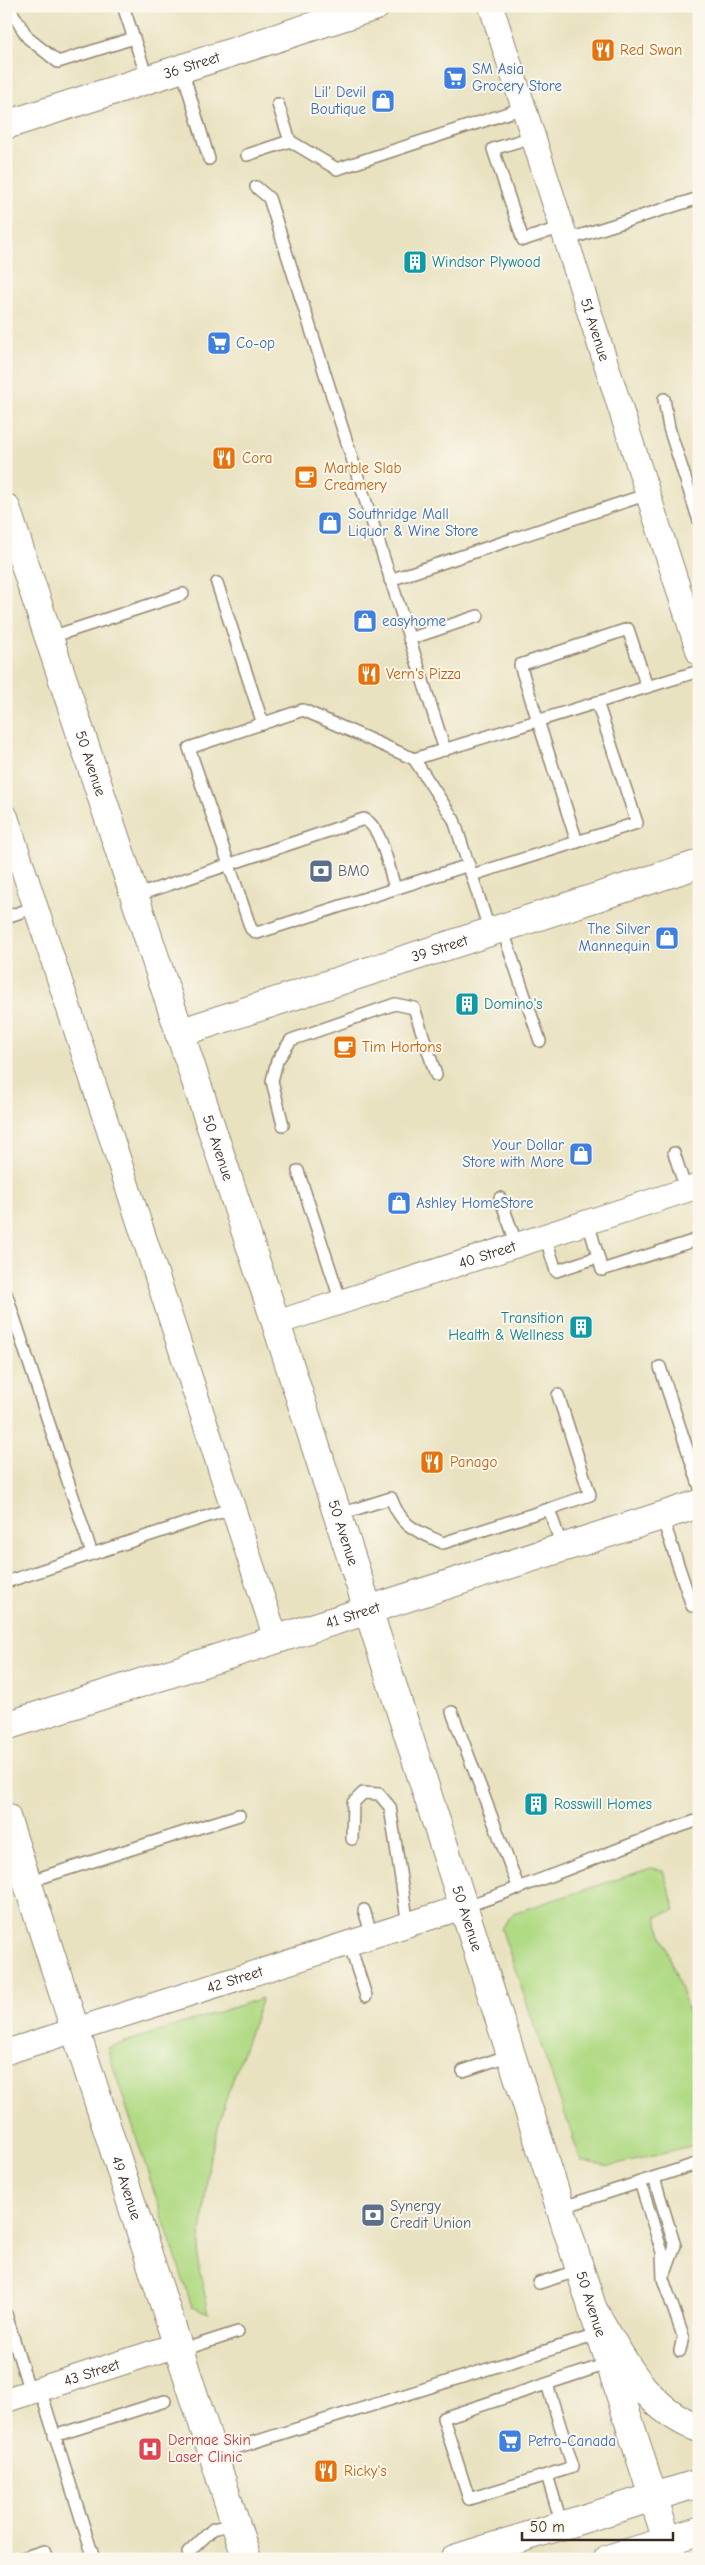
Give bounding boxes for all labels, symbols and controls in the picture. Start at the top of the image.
restaurant icon: Red Swan [590,37,616,63]
place label: Red Swan [620,41,682,59]
street label: 36 Street [161,48,223,83]
place label: SM Asia Grocery Store [472,60,563,95]
supermarket icon: SM Asia Grocery Store [442,65,468,91]
place label: Lil' Devil Boutique [310,83,366,118]
shop icon: Lil' Devil Boutique [370,88,396,114]
building icon: Windsor Plywood [402,249,428,275]
place label: Windsor Plywood [432,253,541,271]
street label: 51 Avenue [577,296,614,364]
supermarket icon: Co-op [206,330,232,356]
place label: Co-op [236,334,275,352]
restaurant icon: Cora [211,445,237,471]
place label: Cora [242,449,273,467]
place label: Marble Slab Creamery [324,459,401,494]
cafe icon: Marble Slab Creamery [293,464,319,490]
place label: Southridge Mall Liquor & Wine Store [348,505,479,540]
shop icon: Southridge Mall Liquor & Wine Store [317,510,343,536]
shop icon: easyhome [352,608,378,634]
place label: easyhome [382,612,447,630]
restaurant icon: Vern's Pizza [356,661,382,687]
place label: Vern's Pizza [386,665,461,683]
street label: 50 Avenue [71,728,110,799]
bank icon: BMO [308,858,334,884]
place label: BMO [338,862,369,880]
place label: The Silver Mannequin [578,920,650,955]
shop icon: The Silver Mannequin [654,925,680,951]
street label: 39 Street [409,931,471,966]
building icon: Domino's [454,991,480,1017]
place label: Domino's [484,995,543,1013]
cafe icon: Tim Hortons [332,1034,358,1060]
place label: Tim Hortons [362,1038,442,1056]
street label: 50 Avenue [199,1113,237,1183]
place label: Your Dollar Store with More [462,1136,564,1171]
shop icon: Your Dollar Store with More [568,1141,594,1167]
shop icon: Ashley HomeStore [386,1190,412,1216]
place label: Ashley HomeStore [416,1194,534,1212]
street label: 40 Street [456,1237,519,1272]
place label: Transition Health & Wellness [448,1309,564,1344]
building icon: Transition Health & Wellness [568,1314,594,1340]
restaurant icon: Panago [419,1449,445,1475]
place label: Panago [450,1453,497,1471]
street label: 50 Avenue [324,1498,363,1568]
street label: 41 Street [323,1598,383,1632]
building icon: Rosswill Homes [523,1791,549,1817]
place label: Rosswill Homes [554,1795,652,1813]
street label: 50 Avenue [448,1883,486,1954]
street label: 42 Street [205,1962,266,1997]
street label: 49 Avenue [108,2154,145,2223]
place label: Synergy Credit Union [390,2197,471,2232]
bank icon: Synergy Credit Union [360,2202,386,2228]
street label: 50 Avenue [572,2269,610,2340]
street label: 43 Street [62,2355,122,2390]
supermarket icon: Petro-Canada [497,2428,523,2454]
place label: Dermae Skin Laser Clinic [168,2431,251,2466]
place label: Petro-Canada [528,2432,616,2450]
hospital icon: Dermae Skin Laser Clinic [137,2436,163,2462]
restaurant icon: Ricky's [313,2458,339,2484]
place label: Ricky's [344,2462,387,2480]
scale bar [522,2510,674,2542]
text: 50 m [530,2518,565,2536]

